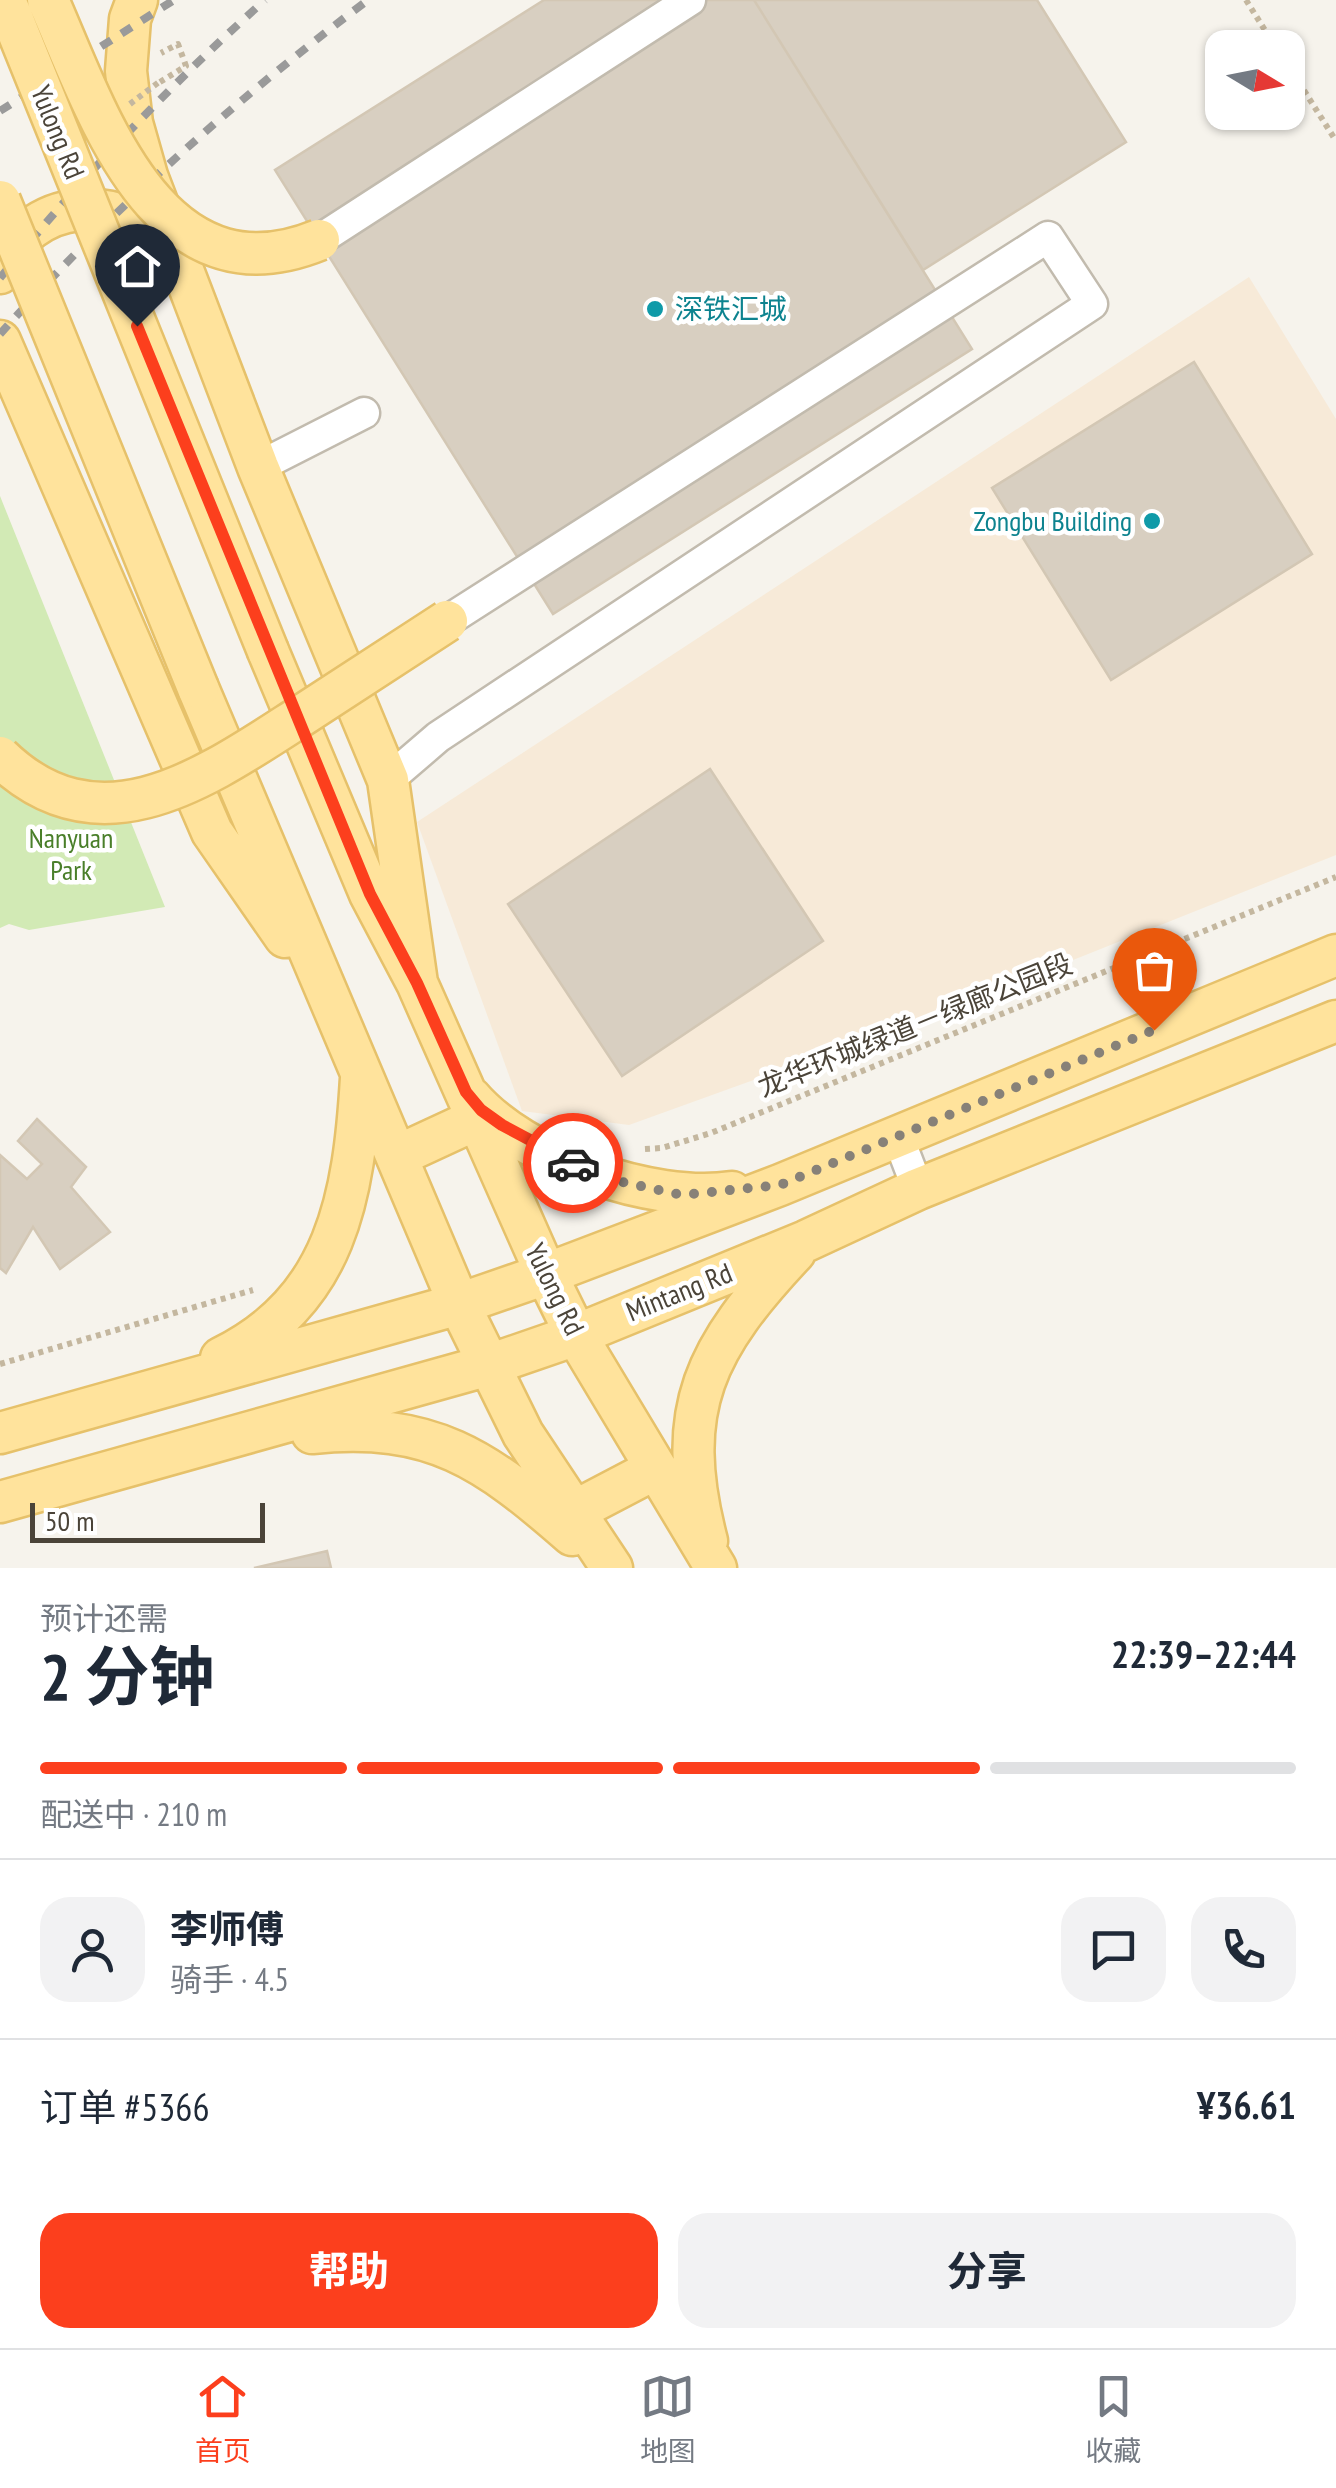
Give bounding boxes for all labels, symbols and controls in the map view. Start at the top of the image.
north arrow [1205,30,1305,130]
map controls [1205,30,1305,130]
street label: Yulong Rd [23,80,94,184]
pin [95,224,180,327]
icon: home [110,239,165,294]
place label: 深铁汇城 [675,290,787,327]
marker: 深铁汇城 [644,298,666,320]
place label: Zongbu Building [974,502,1132,539]
marker: Zongbu Building [1141,510,1163,532]
park label: Nanyuan Park [29,819,113,888]
pin [1112,928,1197,1031]
icon: bag [1127,943,1182,998]
street label: 龙华环城绿道－绿廊公园段 [752,944,1078,1105]
courier [523,1113,623,1213]
icon: car [546,1136,601,1191]
street label: Yulong Rd [517,1237,594,1341]
street label: Mintang Rd [620,1254,737,1329]
scale bar [30,1498,265,1542]
text: 50 m [45,1502,94,1539]
text: 预计还需 [40,1597,168,1639]
text: 22:39–22:44 [1111,1629,1296,1678]
text: 2 分钟 [40,1634,214,1718]
text: 配送中 · 210 m [40,1793,227,1835]
button: person [40,1897,145,2002]
button: chat [1061,1897,1166,2002]
button: phone [1191,1897,1296,2002]
text: 李师傅 [170,1904,284,1953]
text: 骑手 · 4.5 [170,1958,289,2000]
text: ¥36.61 [1197,2080,1296,2129]
text: 订单 #5366 [40,2082,210,2131]
button: 帮助 [40,2213,658,2328]
button: 分享 [678,2213,1296,2328]
tab: 首页 [195,2369,251,2469]
tab: 地图 [640,2369,696,2469]
tab: 收藏 [1085,2369,1141,2469]

